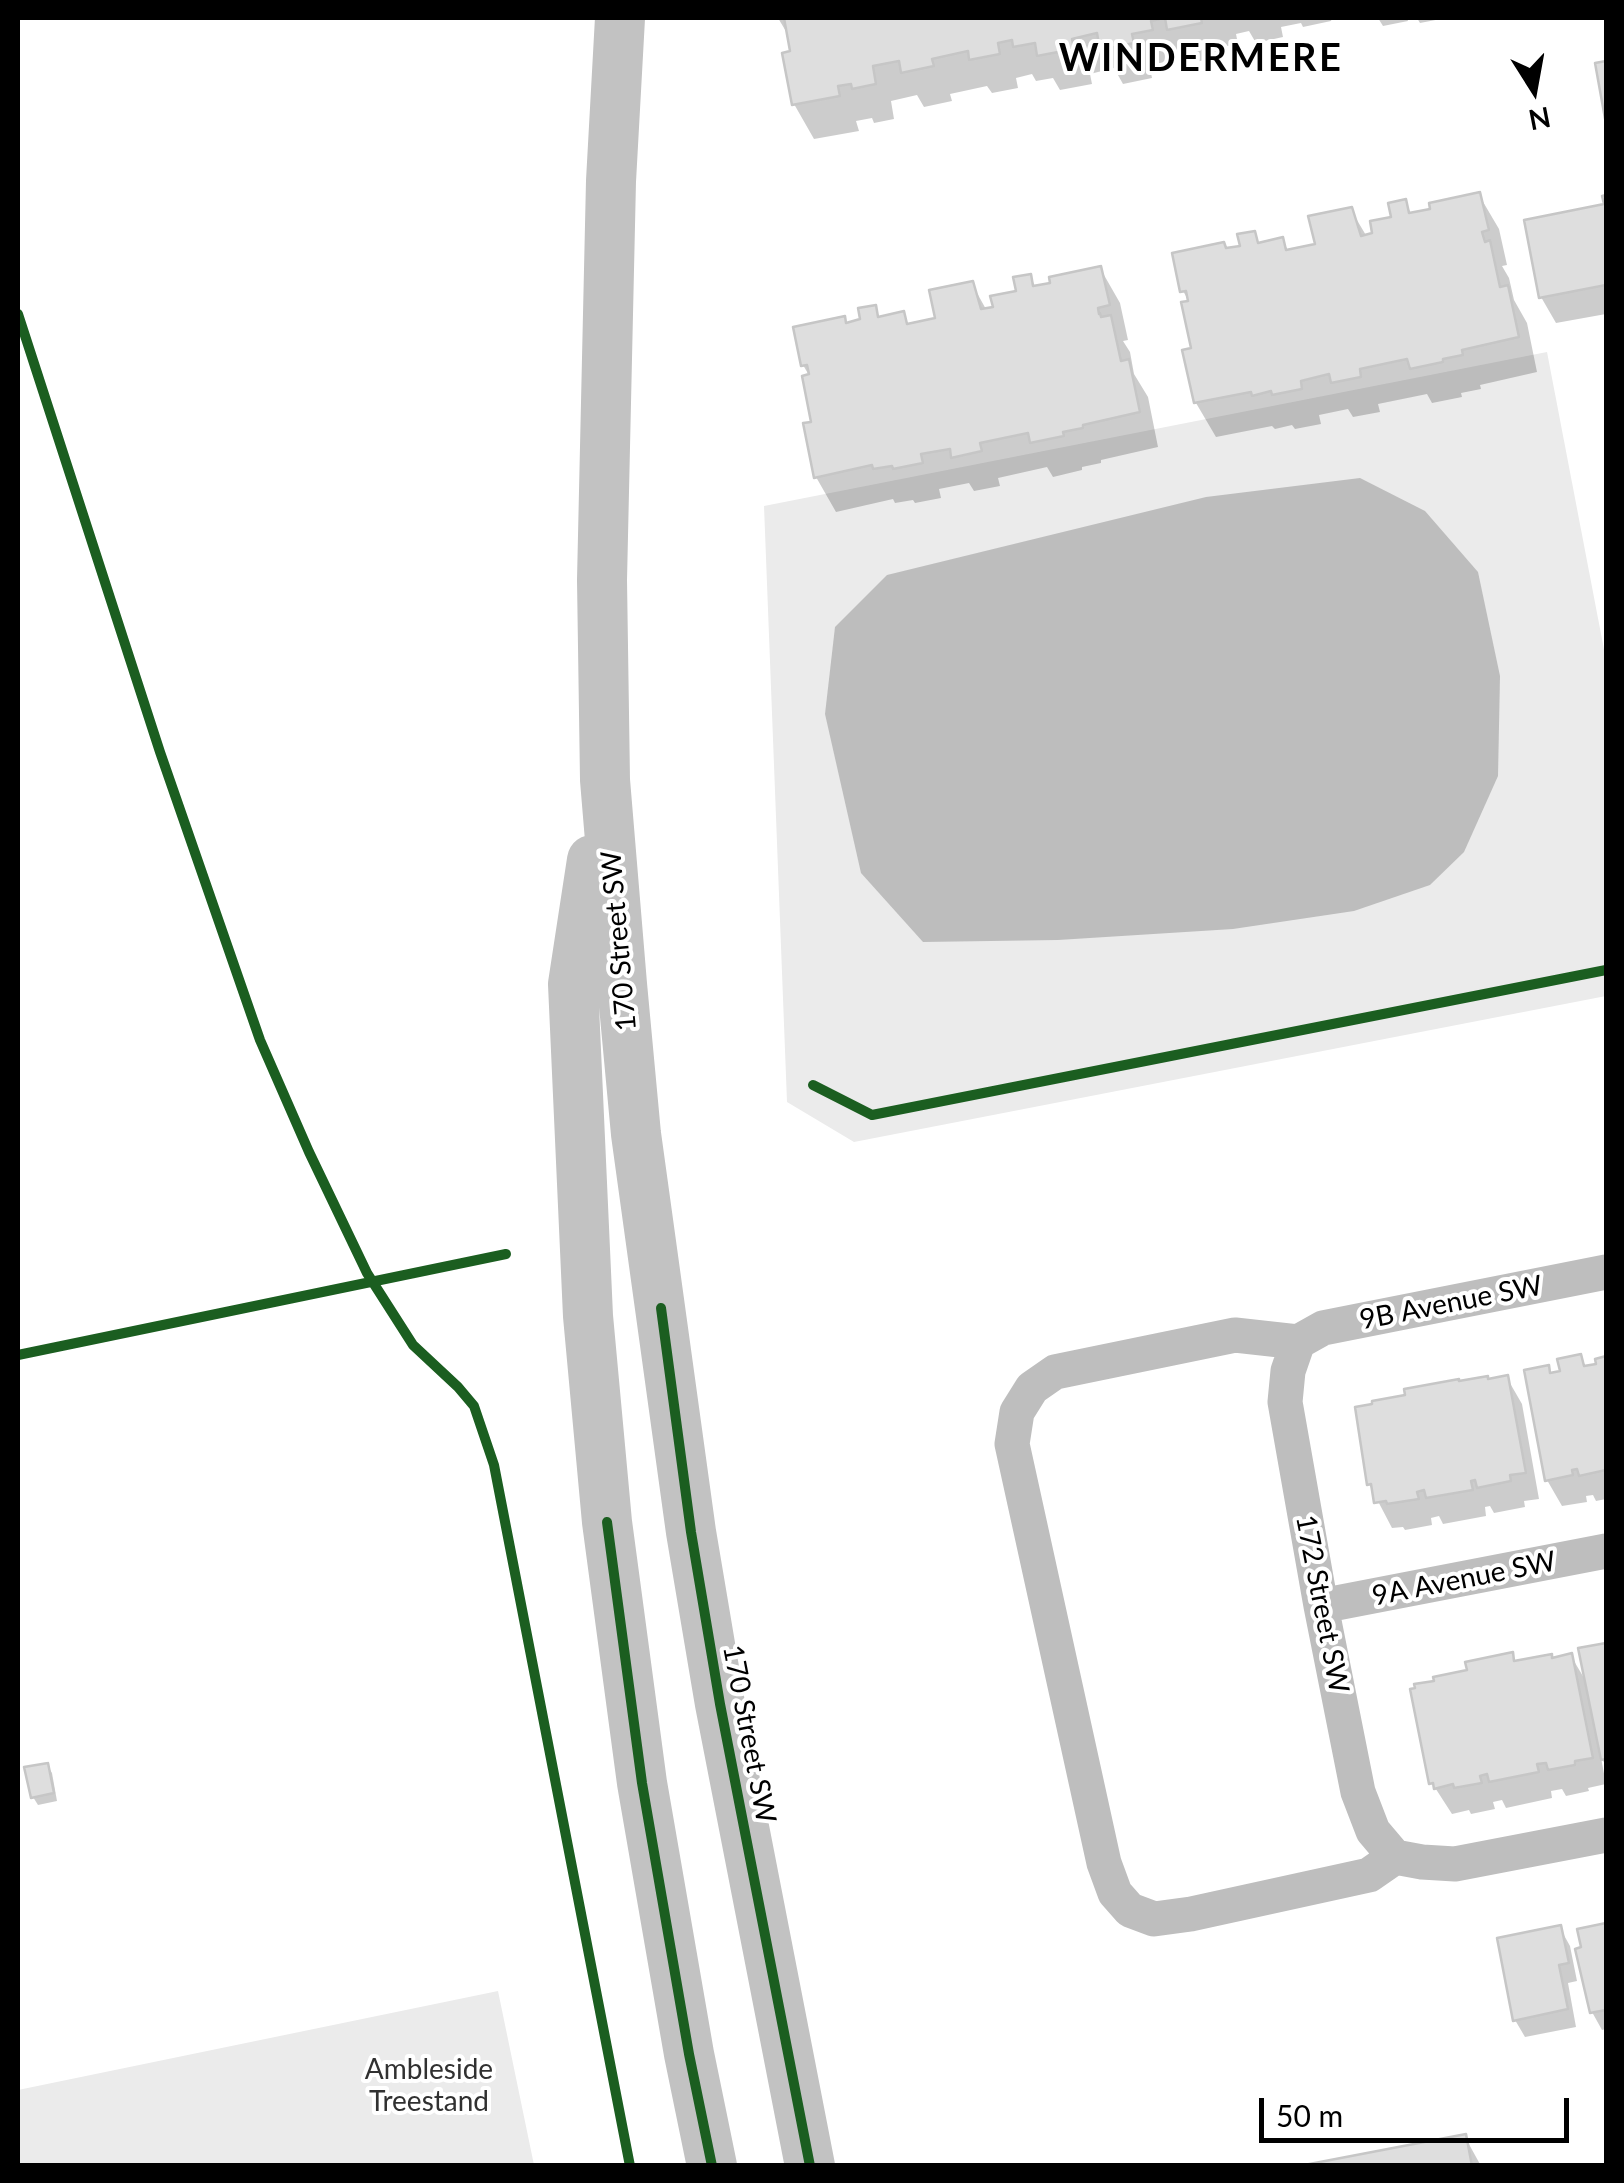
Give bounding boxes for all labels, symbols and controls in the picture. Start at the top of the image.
district label: WINDERMERE [1059,36,1343,82]
north arrow [1484,40,1584,140]
text: N [1526,101,1554,138]
street label: 170 Street SW [594,849,644,1033]
street label: 9B Avenue SW [1357,1269,1545,1337]
street label: 172 Street SW [1288,1512,1356,1696]
street label: 9A Avenue SW [1369,1545,1559,1613]
street label: 170 Street SW [715,1642,783,1826]
park label: Ambleside Treestand [365,2053,493,2119]
scale bar [1264,2078,1574,2140]
text: 50 m [1276,2097,1343,2133]

